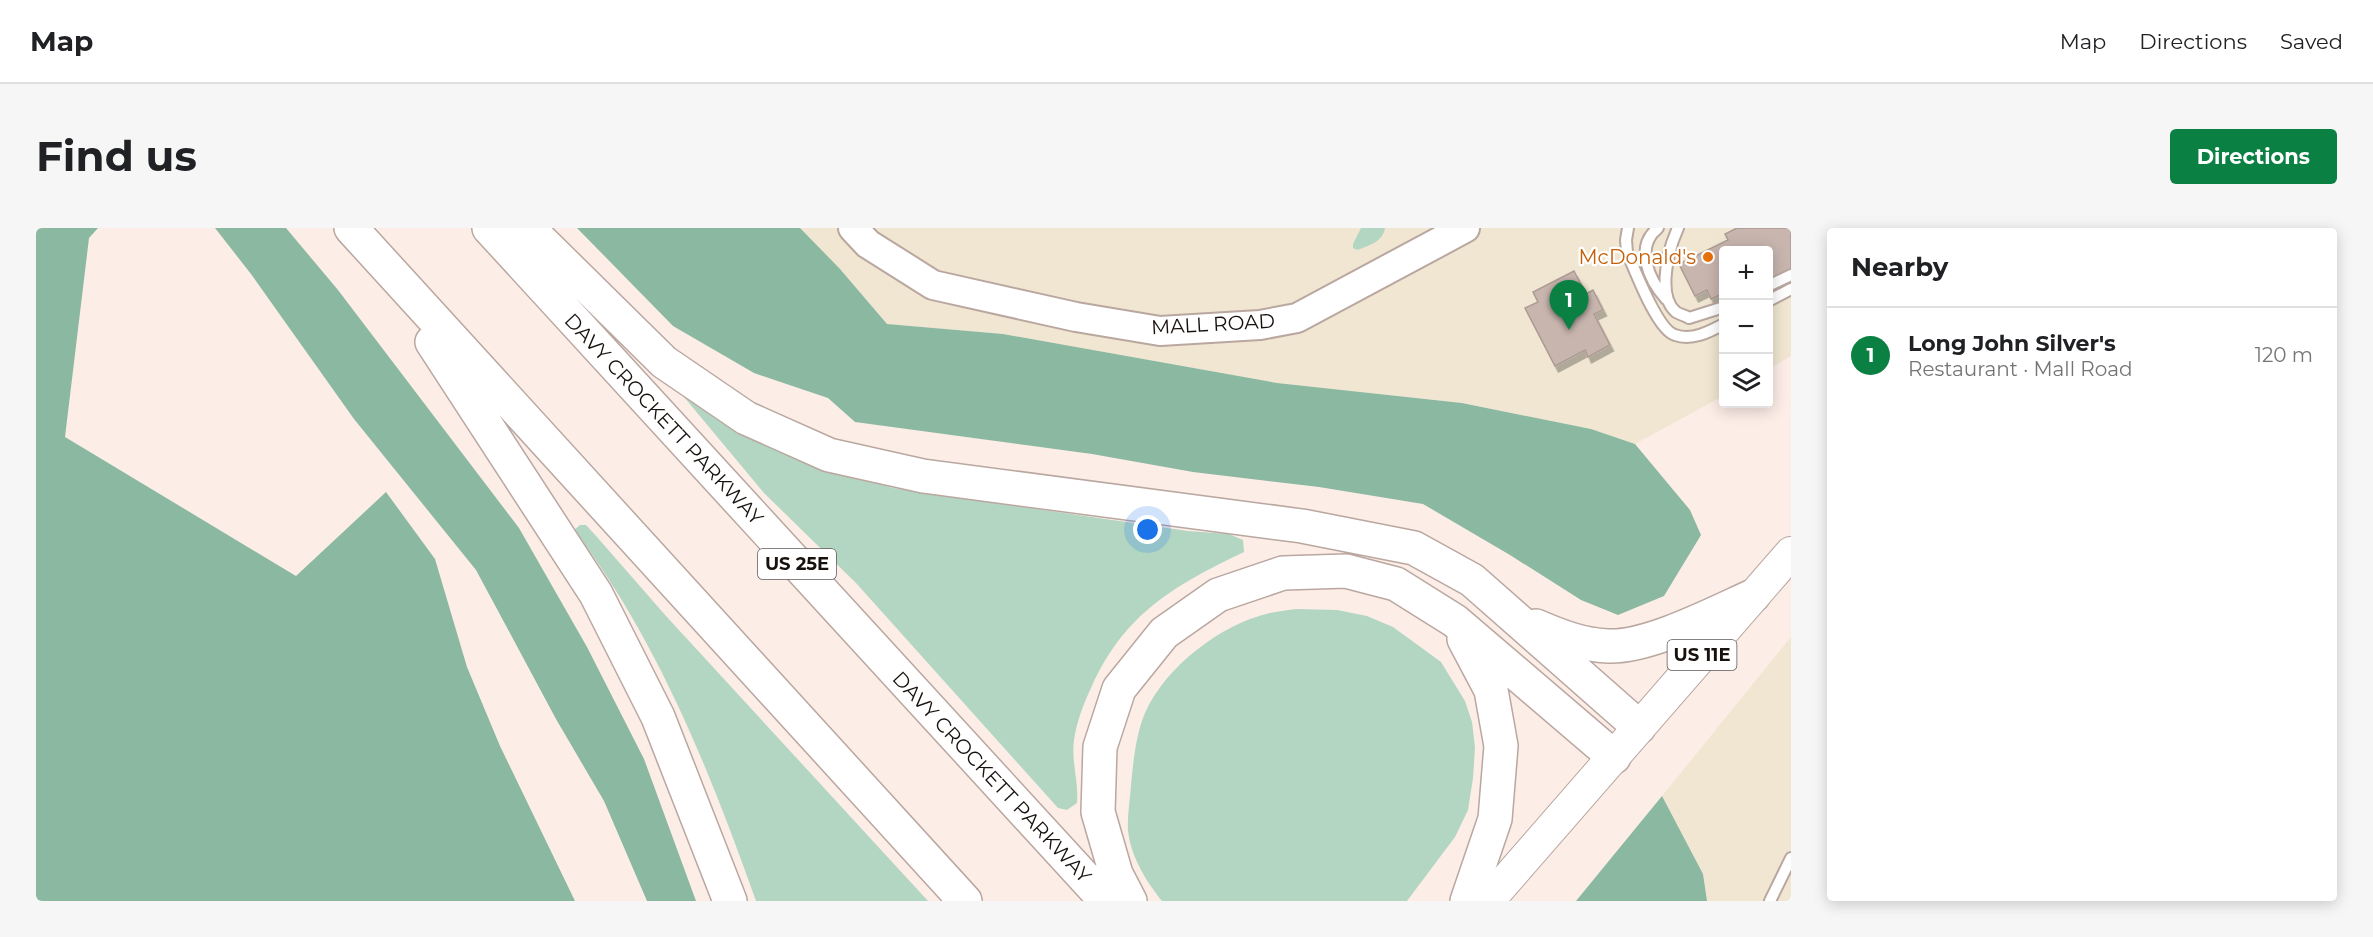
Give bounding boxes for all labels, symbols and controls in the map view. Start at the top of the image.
text: Map [30,24,93,58]
text: Map [2060,29,2106,54]
text: Directions [2139,29,2247,54]
text: Saved [2280,29,2343,54]
button: Directions [2170,129,2337,184]
text: Find us [36,130,197,182]
place label: McDonald's [1579,245,1696,269]
map controls [1719,246,1773,408]
button: + [1719,246,1773,300]
marker: McDonald's [1701,250,1715,264]
text: Nearby [1851,251,1948,283]
pin: 1 [1550,280,1588,330]
button: − [1719,300,1773,354]
street label: DAVY CROCKETT PARKWAY [560,308,769,530]
street label: MALL ROAD [1150,309,1276,339]
text: Long John Silver's [1908,330,2116,357]
text: 1 [1867,343,1874,367]
text: 120 m [2255,343,2313,367]
button: layers [1719,354,1773,408]
text: Restaurant · Mall Road [1908,357,2133,381]
your location [1133,515,1162,544]
road number: US 25E [758,549,836,579]
road number: US 11E [1668,640,1736,670]
street label: DAVY CROCKETT PARKWAY [888,666,1097,888]

